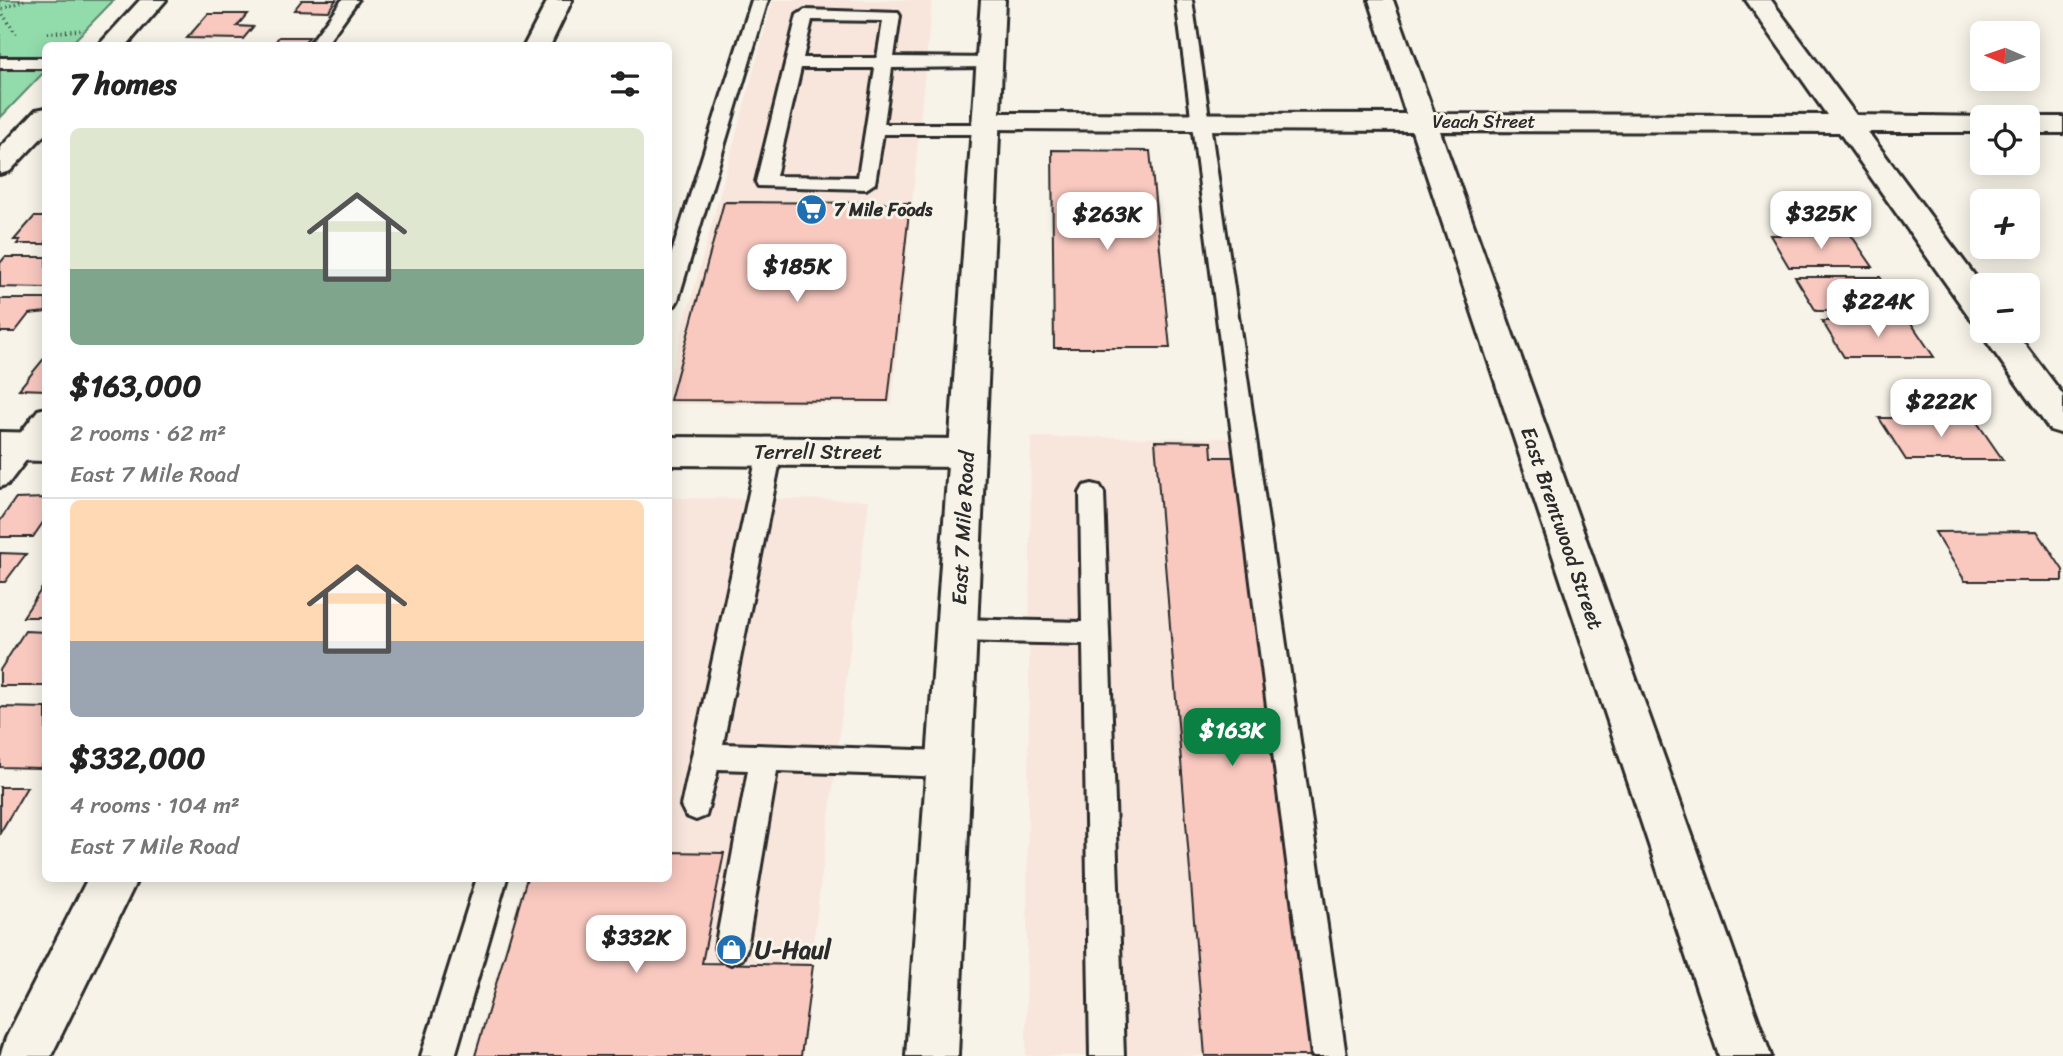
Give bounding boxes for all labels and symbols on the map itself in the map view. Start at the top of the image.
north arrow [1970,21,2040,91]
street label: Veach Street [1433,106,1536,138]
pin: $325K [1772,191,1870,251]
pin: $263K [1058,192,1156,252]
supermarket icon: 7 Mile Foods [794,193,828,227]
place label: 7 Mile Foods [834,194,933,226]
pin: $185K [748,244,846,304]
pin: $224K [1829,280,1927,339]
pin: $222K [1892,380,1990,439]
street label: East Brentwood Street [1509,421,1615,635]
street label: Terrell Street [754,433,882,471]
street label: East 7 Mile Road [940,448,986,606]
pin: $163K [1183,708,1281,768]
pin: $332K [587,916,685,975]
place label: U-Haul [755,929,832,971]
shop icon: U-Haul [715,933,749,967]

